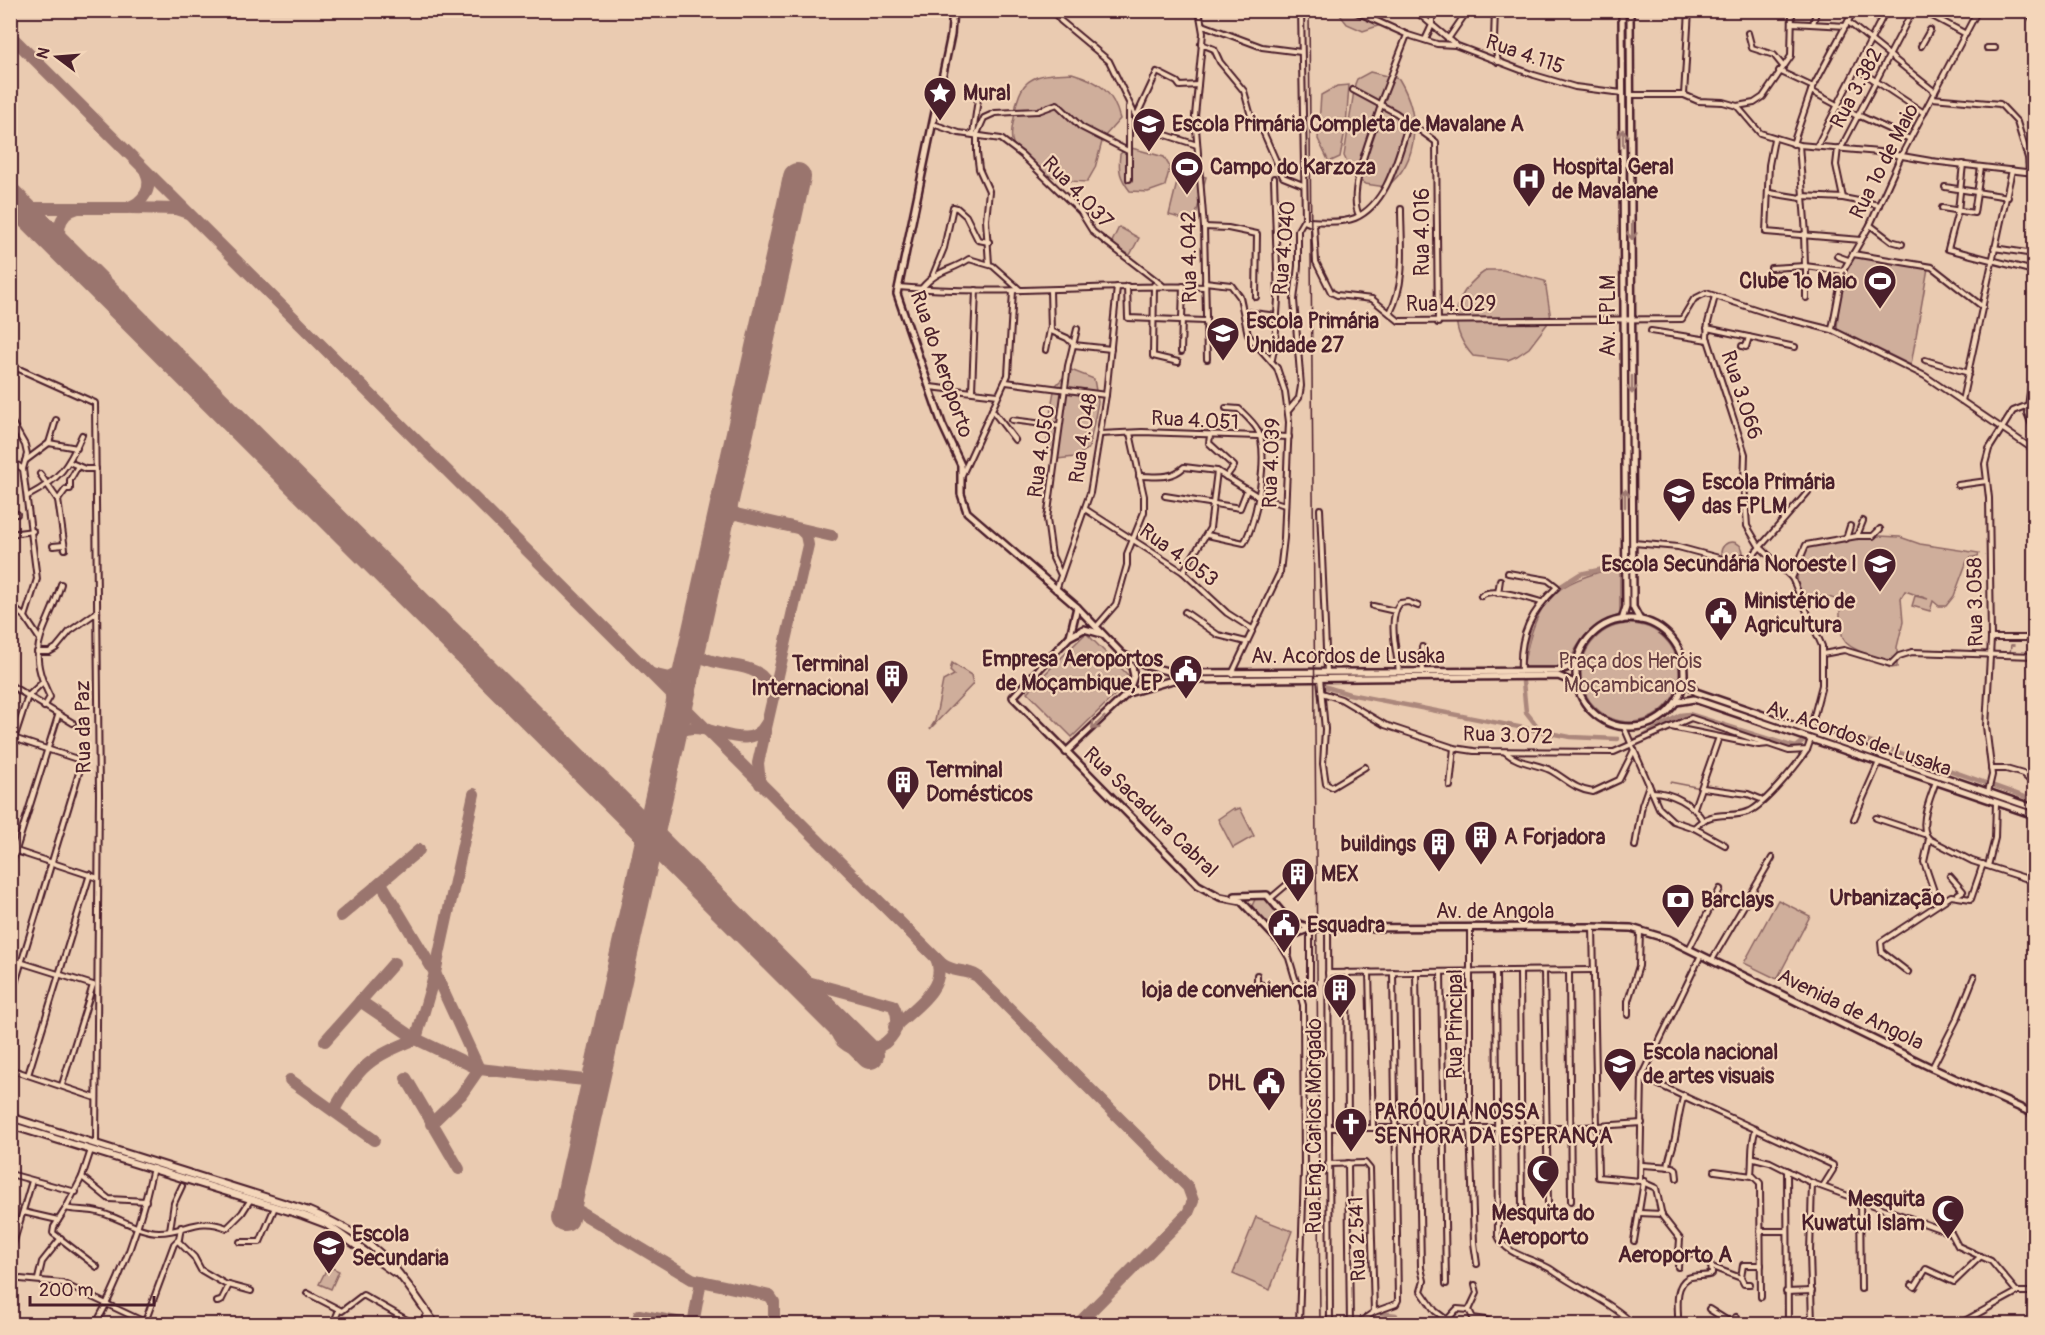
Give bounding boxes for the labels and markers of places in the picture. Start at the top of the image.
place icon: Mural [922,75,958,122]
place label: Mural [963,80,1011,107]
school or university icon: Escola Primária Completa de Mavalane A [1131,106,1167,153]
place label: Escola Primária Completa de Mavalane A [1172,111,1524,138]
sports icon: Campo do Karzoza [1169,149,1205,196]
place label: Campo do Karzoza [1210,154,1376,181]
place label: Hospital Geral de Mavalane [1552,154,1674,205]
hospital icon: Hospital Geral de Mavalane [1511,161,1547,208]
sports icon: Clube 1º Maio [1862,263,1898,310]
place label: Clube 1º Maio [1739,268,1858,295]
place label: Escola Primária Unidade 27 [1246,308,1379,359]
school or university icon: Escola Primária Unidade 27 [1205,315,1241,362]
place label: Escola Primária das FPLM [1702,469,1835,520]
school or university icon: Escola Primária das FPLM [1661,476,1697,523]
school or university icon: Escola Secundária Noroeste I [1862,546,1898,593]
place label: Escola Secundária Noroeste I [1601,551,1857,578]
place label: Ministério de Agricultura [1744,588,1856,639]
public building icon: Ministério de Agricultura [1703,595,1739,642]
place label: Empresa Aeroportos de Moçambique, EP [982,646,1164,697]
place label: Terminal Internacional [751,651,869,702]
public building icon: Empresa Aeroportos de Moçambique, EP [1168,653,1204,700]
building icon: Terminal Internacional [874,658,910,705]
place label: Terminal Domésticos [925,757,1033,808]
building icon: Terminal Domésticos [885,764,921,811]
building icon: A Forjadora [1463,819,1499,866]
place label: A Forjadora [1504,824,1606,851]
building icon: buildings [1421,826,1457,873]
place label: buildings [1341,831,1417,858]
building icon: MEX [1280,856,1316,903]
place label: MEX [1321,861,1359,888]
bank icon: Barclays [1660,882,1696,929]
place label: Barclays [1701,887,1775,914]
public building icon: Esquadra [1266,907,1302,954]
place label: Esquadra [1307,912,1385,939]
building icon: loja de conveniencia [1322,972,1358,1019]
place label: loja de conveniencia [1142,977,1317,1004]
place label: Escola nacional de artes visuais [1643,1039,1778,1090]
school or university icon: Escola nacional de artes visuais [1602,1046,1638,1093]
public building icon: DHL [1251,1065,1287,1112]
place label: DHL [1208,1070,1246,1097]
place label: PARÓQUIA NOSSA SENHORA DA ESPERANÇA [1374,1097,1613,1150]
church icon: PARÓQUIA NOSSA SENHORA DA ESPERANÇA [1333,1106,1369,1153]
mosque icon: Mesquita do Aeroporto [1525,1153,1561,1200]
place label: Mesquita Kuwatul Islam [1801,1186,1925,1237]
mosque icon: Mesquita Kuwatul Islam [1930,1193,1966,1240]
place label: Mesquita do Aeroporto [1492,1200,1595,1251]
place label: Escola Secundaria [352,1221,449,1272]
school or university icon: Escola Secundaria [311,1228,347,1275]

